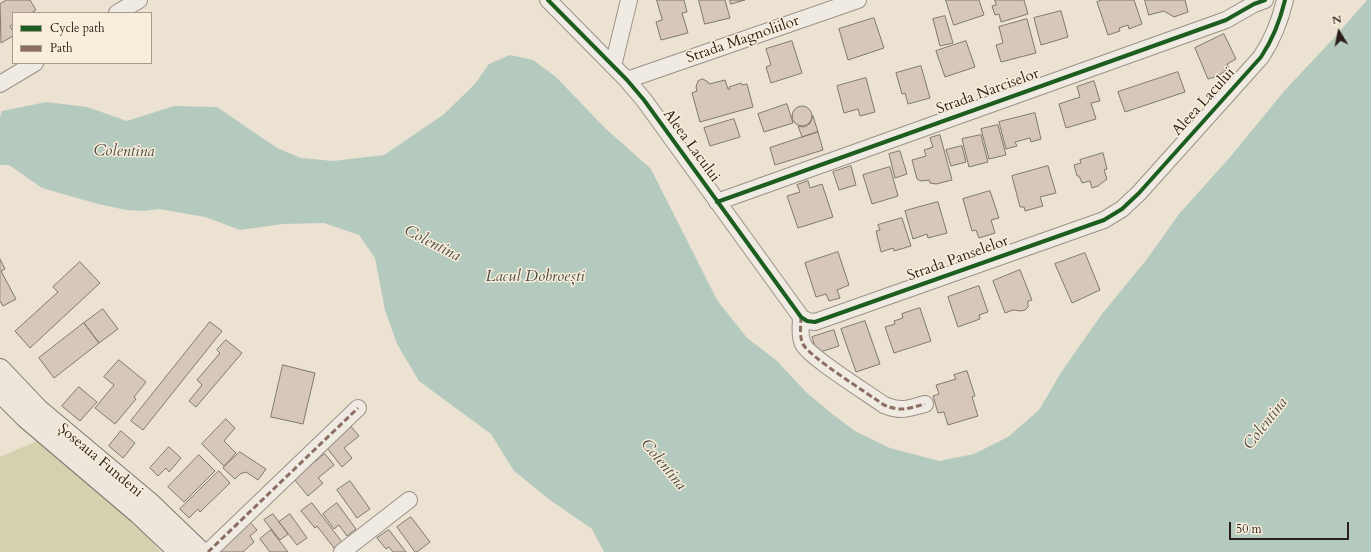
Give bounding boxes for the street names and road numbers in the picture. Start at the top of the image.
street label: Strada Magnoliilor [684,12,802,68]
street label: Aleea Lacului [1169,64,1239,140]
street label: Strada Narciselor [934,65,1042,119]
street label: Aleea Lacului [659,106,723,186]
street label: Strada Panselelor [905,232,1011,286]
street label: Șoseaua Fundeni [54,420,146,502]

